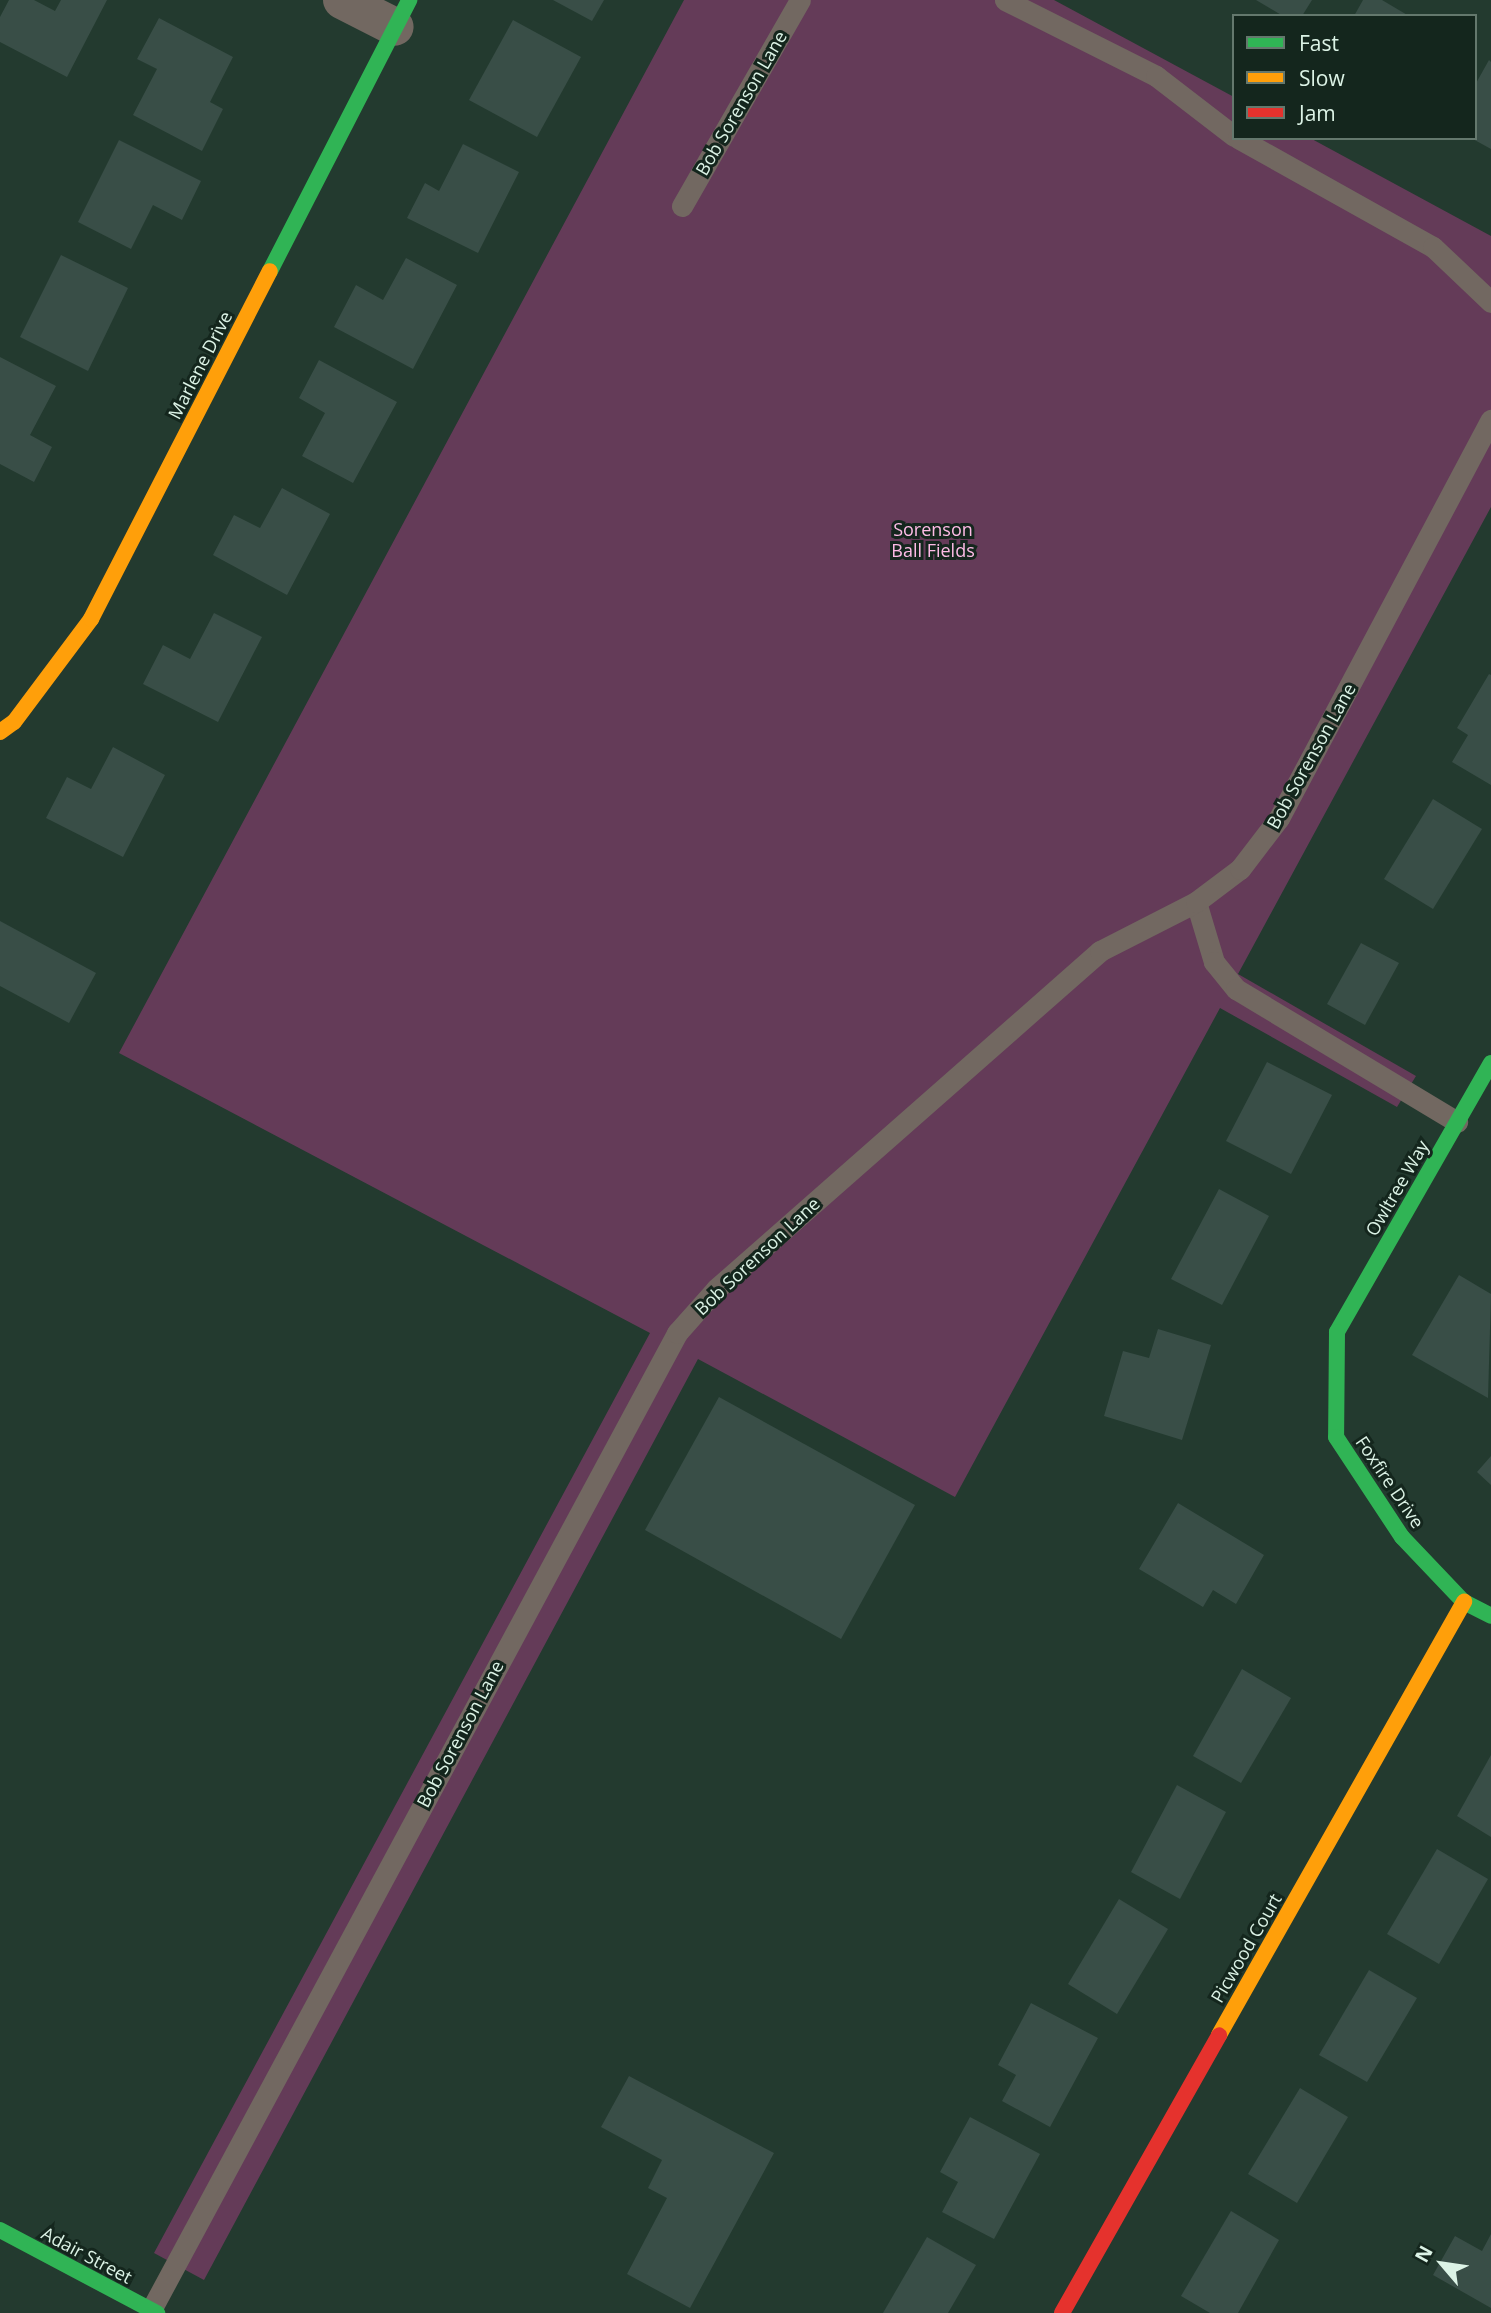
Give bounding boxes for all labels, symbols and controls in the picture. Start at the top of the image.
legend [1232,14,1477,140]
street label: Bob Sorenson Lane [691,27,791,179]
text: Fast [1299,29,1339,57]
text: Slow [1299,64,1345,92]
text: Jam [1299,99,1336,127]
street label: Marlene Drive [164,307,236,423]
park label: Sorenson Ball Fields [891,519,975,562]
street label: Bob Sorenson Lane [1262,679,1360,833]
street label: Owltree Way [1361,1136,1433,1240]
street label: Bob Sorenson Lane [690,1193,824,1319]
street label: Foxfire Drive [1351,1432,1429,1532]
street label: Bob Sorenson Lane [412,1657,508,1811]
street label: Picwood Court [1206,1890,1286,2006]
street label: Adair Street [38,2222,136,2288]
north arrow [1407,2229,1477,2299]
text: N [1409,2241,1439,2267]

